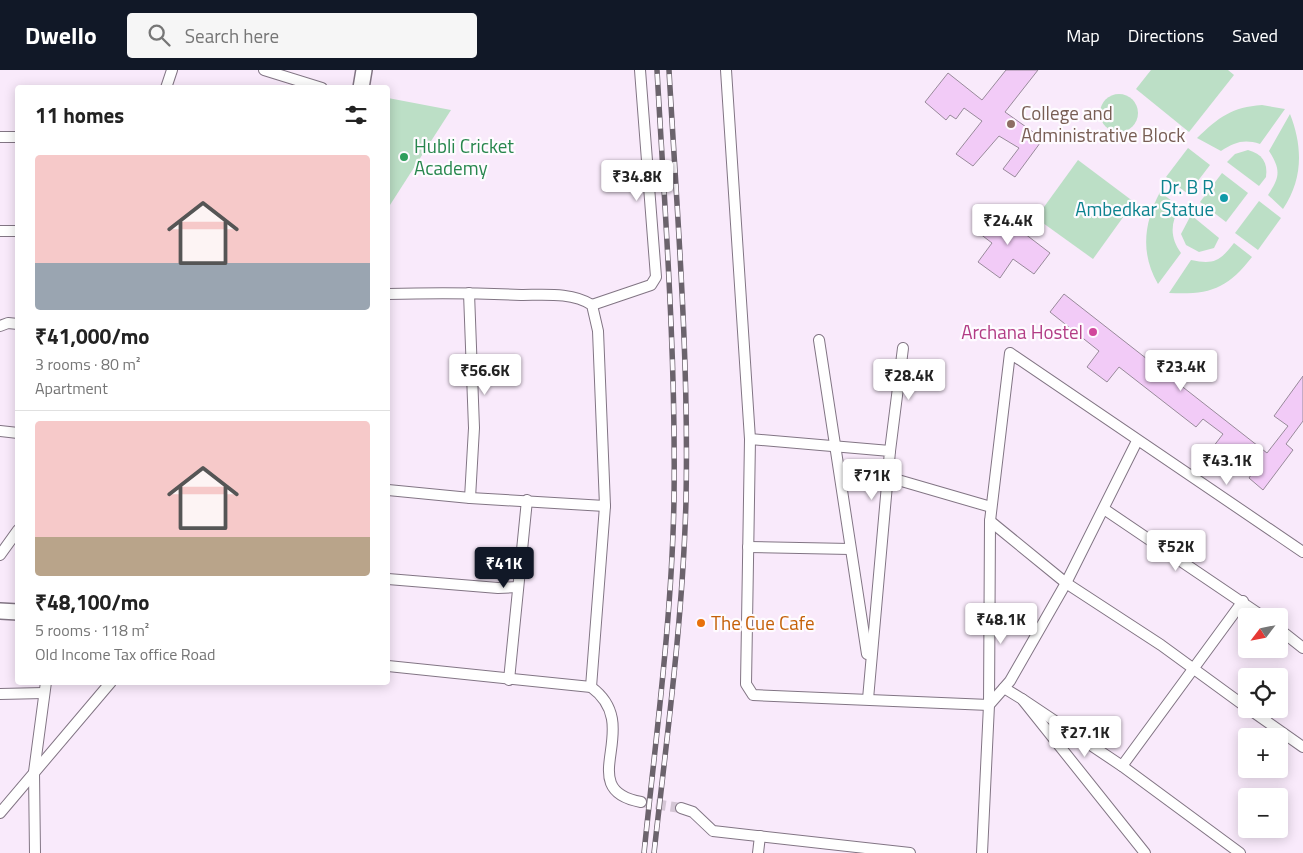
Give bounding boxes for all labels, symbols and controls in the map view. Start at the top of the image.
search box [127,13,477,58]
text: Dwello [25,17,97,53]
icon: search [145,21,173,49]
text: Search here [185,21,279,50]
text: Map [1066,22,1100,49]
text: Directions [1128,22,1204,49]
text: Saved [1232,22,1278,49]
place label: College and Administrative Block [1021,98,1185,149]
text: 11 homes [35,99,124,131]
icon: filters [342,101,370,129]
marker: College and Administrative Block [1005,118,1017,130]
place label: Hubli Cricket Academy [414,131,514,182]
marker: Hubli Cricket Academy [398,151,410,163]
pin: ₹34.8K [596,160,678,202]
text: ₹34.8K [612,164,662,188]
place label: Dr. B R Ambedkar Statue [1075,172,1214,223]
icon: home [158,188,248,278]
marker: Dr. B R Ambedkar Statue [1218,192,1230,204]
pin: ₹24.4K [967,204,1049,246]
text: ₹24.4K [983,208,1033,232]
place label: Archana Hostel [961,317,1083,346]
text: ₹41,000/mo [35,320,149,352]
marker: Archana Hostel [1087,326,1099,338]
pin: ₹23.4K [1140,350,1222,392]
text: 3 rooms · 80 m² [35,352,140,376]
pin: ₹56.6K [444,354,526,396]
text: ₹23.4K [1156,354,1206,378]
text: ₹56.6K [460,358,510,382]
pin: ₹28.4K [868,358,950,401]
text: ₹28.4K [884,363,934,387]
text: Apartment [35,376,108,400]
pin: ₹43.1K [1186,444,1268,486]
text: ₹43.1K [1202,448,1252,472]
icon: home [158,453,248,543]
pin: ₹71K [842,458,902,501]
text: ₹71K [854,463,890,487]
pin: ₹52K [1146,530,1206,572]
text: ₹52K [1158,534,1194,558]
pin: ₹41K [474,546,534,589]
text: ₹41K [486,551,522,575]
text: ₹48,100/mo [35,586,149,618]
pin: ₹48.1K [960,602,1042,645]
text: ₹48.1K [976,607,1026,631]
place label: The Cue Cafe [711,608,815,637]
north arrow [1238,608,1288,658]
map controls [1238,608,1288,838]
marker: The Cue Cafe [695,617,707,629]
text: 5 rooms · 118 m² [35,618,149,642]
text: Old Income Tax office Road [35,642,216,666]
button: locate [1238,668,1288,718]
pin: ₹27.1K [1044,716,1126,758]
text: ₹27.1K [1060,720,1110,744]
button: + [1238,728,1288,778]
button: − [1238,788,1288,838]

